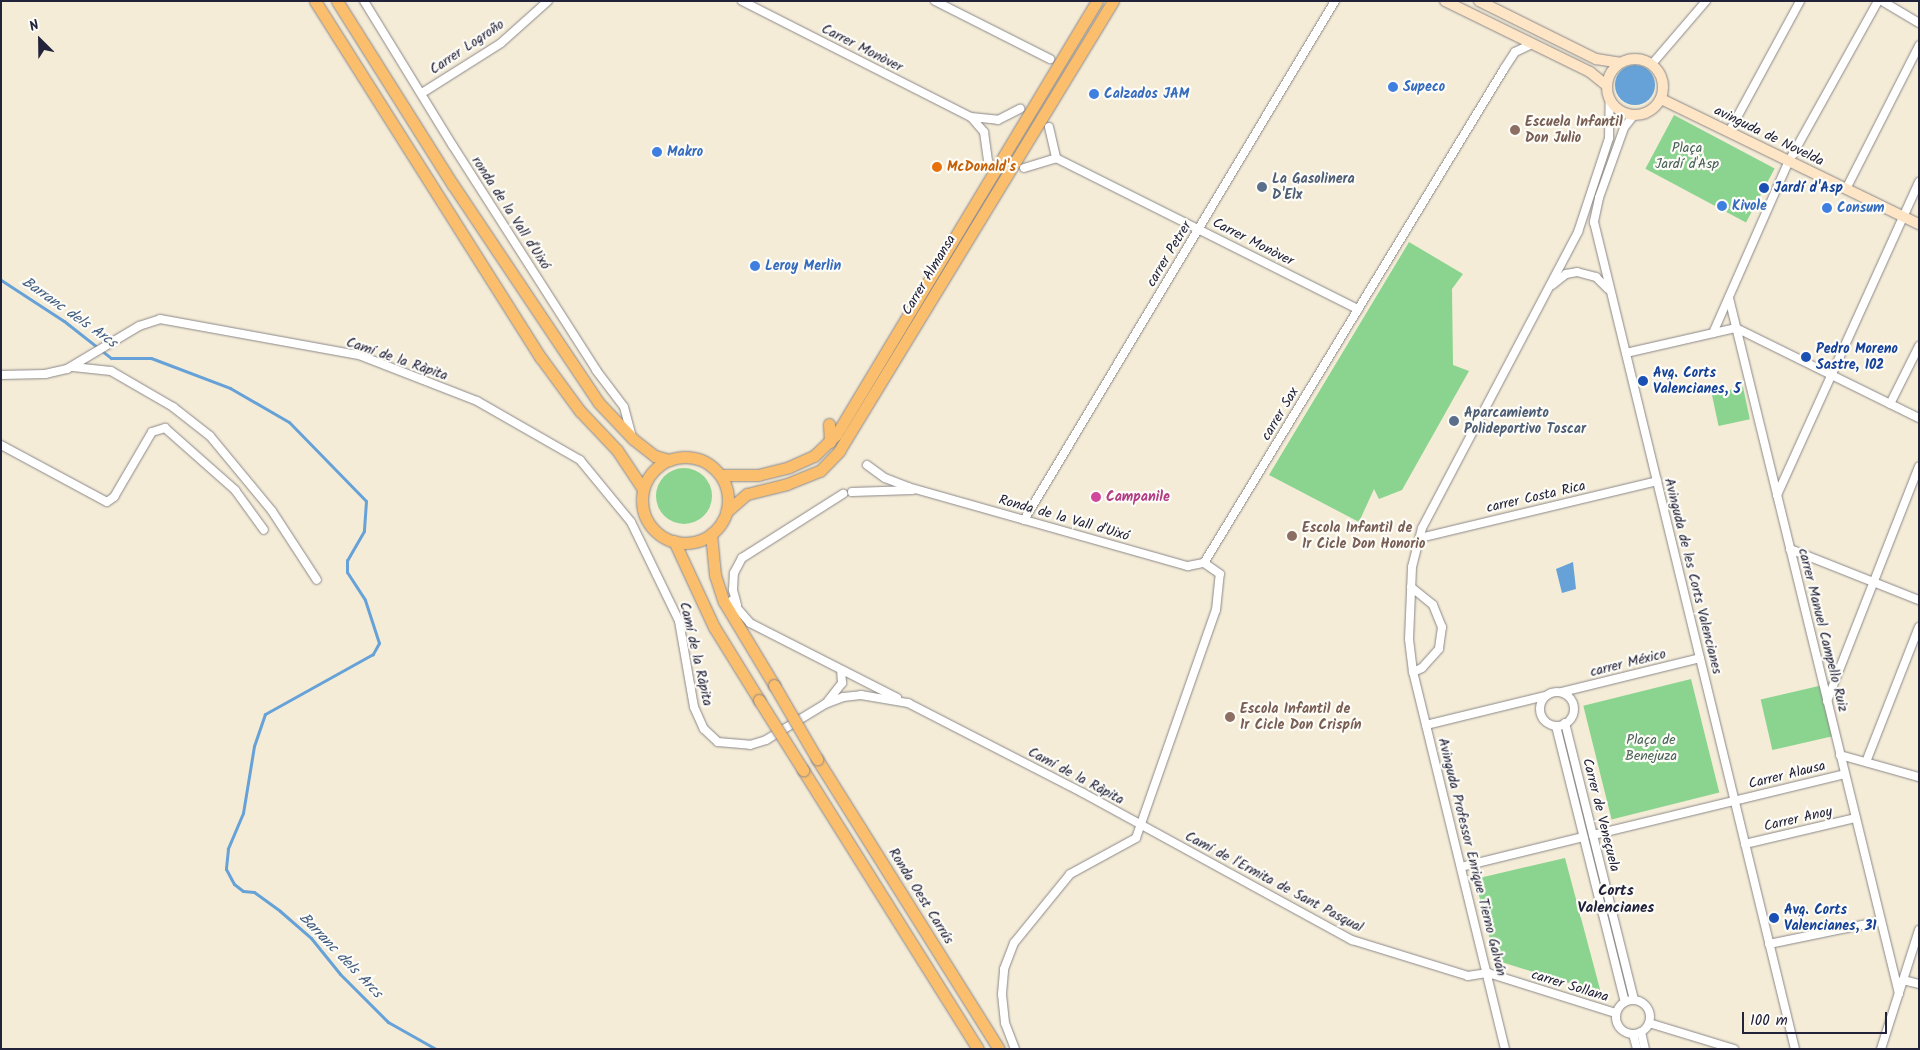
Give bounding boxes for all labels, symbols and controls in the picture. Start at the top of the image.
text: N [26,14,43,38]
north arrow [15,15,65,65]
street label: Carrer Logroño [427,16,507,78]
street label: Carrer Monòver [819,20,905,76]
place label: Supeco [1403,79,1445,95]
marker: Supeco [1387,81,1399,93]
place label: Calzados JAM [1104,86,1189,102]
marker: Calzados JAM [1088,88,1100,100]
street label: avinguda de Novelda [1712,102,1826,170]
place label: Escuela Infantil Don Julio [1525,114,1623,146]
marker: Escuela Infantil Don Julio [1509,124,1521,136]
park label: Plaça Jardí d'Asp [1655,140,1719,172]
place label: Makro [667,144,703,160]
marker: Makro [651,146,663,158]
street label: ronda de la Vall d'Uixó [468,153,554,273]
place label: McDonald's [947,159,1016,175]
marker: McDonald's [931,161,943,173]
place label: La Gasolinera D'Elx [1272,171,1355,203]
place label: Jardí d'Asp [1774,180,1843,196]
marker: La Gasolinera D'Elx [1256,181,1268,193]
marker: Jardí d'Asp [1758,182,1770,194]
place label: Kivole [1732,198,1767,214]
marker: Kivole [1716,200,1728,212]
place label: Consum [1837,200,1885,216]
marker: Consum [1821,202,1833,214]
street label: Carrer Monòver [1210,214,1296,270]
street label: carrer Petrer [1143,218,1195,290]
street label: Carrer Almansa [899,232,959,318]
place label: Leroy Merlin [765,258,841,274]
marker: Leroy Merlin [749,260,761,272]
water label: Barranc dels Arcs [18,274,120,352]
street label: Camí de la Ràpita [344,334,450,384]
place label: Pedro Moreno Sastre, 102 [1816,341,1898,374]
marker: Pedro Moreno Sastre, 102 [1800,351,1812,363]
place label: Avg. Corts Valencianes, 5 [1653,365,1741,398]
marker: Avg. Corts Valencianes, 5 [1637,375,1649,387]
street label: carrer Sax [1258,385,1302,443]
place label: Aparcamiento Polideportivo Toscar [1464,405,1586,438]
marker: Aparcamiento Polideportivo Toscar [1448,415,1460,427]
street label: Avinguda de les Corts Valencianes [1660,476,1726,676]
street label: carrer Costa Rica [1485,477,1587,517]
place label: Campanile [1106,489,1170,505]
street label: Ronda de la Vall d'Uixó [997,491,1131,545]
marker: Campanile [1090,491,1102,503]
place label: Escola Infantil de 1r Cicle Don Honorio [1302,520,1425,552]
marker: Escola Infantil de 1r Cicle Don Honorio [1286,530,1298,542]
street label: carrer Manuel Campello Ruiz [1795,546,1851,714]
street label: Camí de la Ràpita [676,600,716,708]
street label: carrer México [1588,645,1668,681]
place label: Escola Infantil de 1r Cicle Don Crispín [1240,701,1361,734]
marker: Escola Infantil de 1r Cicle Don Crispín [1224,711,1236,723]
park label: Plaça de Benejuza [1625,732,1677,764]
street label: Avinguda Professor Enrique Tierno Galván [1434,736,1510,978]
street label: Camí de la Ràpita [1025,744,1127,808]
street label: Carrer de Veneçuela [1579,756,1623,874]
street label: Carrer Alausa [1747,757,1827,793]
street label: Carrer Anoy [1762,803,1834,835]
street label: Camí de l'Ermita de Sant Pasqual [1182,828,1366,936]
street label: Ronda Oest Carrús [885,845,957,947]
district label: Corts Valencianes [1578,882,1654,917]
place label: Avg. Corts Valencianes, 31 [1784,902,1877,934]
water label: Barranc dels Arcs [295,910,385,1002]
marker: Avg. Corts Valencianes, 31 [1768,912,1780,924]
street label: carrer Sollana [1529,966,1611,1006]
scale bar [1745,1002,1890,1034]
text: 100 m [1750,1009,1788,1033]

